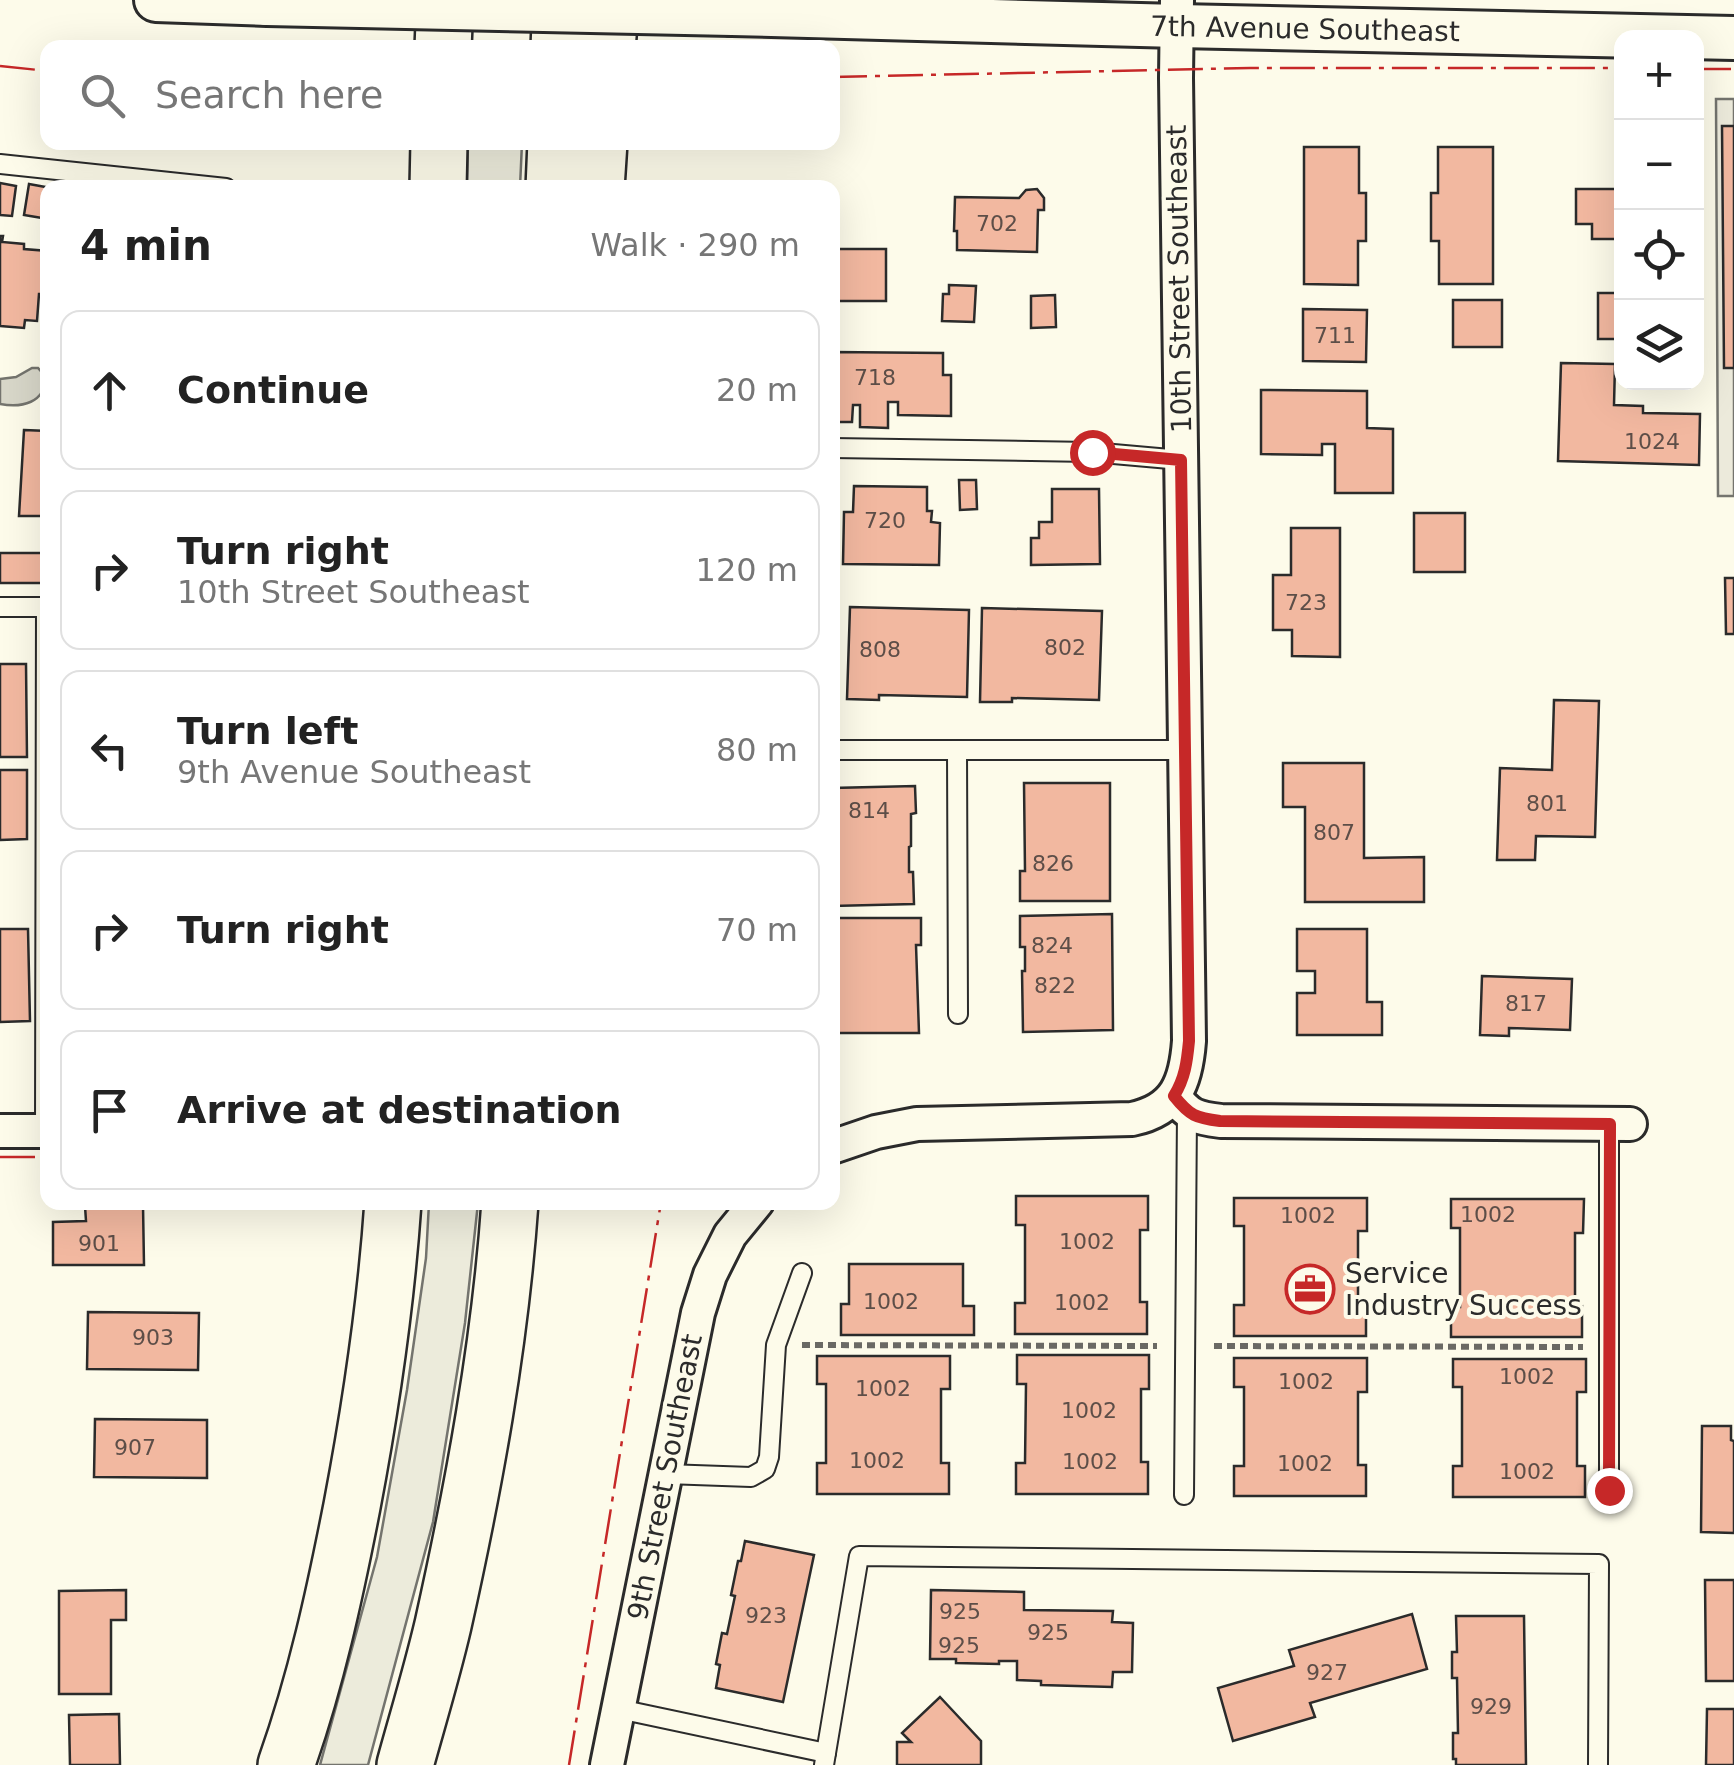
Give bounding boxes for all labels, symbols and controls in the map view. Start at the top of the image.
street label: 7th Avenue Southeast [1150,10,1460,48]
map controls [1614,30,1704,390]
button: + [1614,30,1704,120]
search box [40,40,840,150]
icon: search [75,68,130,123]
text: Search here [155,73,383,117]
button: − [1614,120,1704,210]
street label: 10th Street Southeast [1160,124,1198,434]
button: locate [1614,210,1704,300]
house number: 702 [976,211,1018,236]
text: 4 min [80,221,212,270]
text: Walk · 290 m [590,226,800,264]
button: layers [1614,300,1704,390]
house number: 711 [1314,323,1356,348]
icon: ahead [82,363,137,418]
house number: 718 [854,365,896,390]
text: Continue [177,368,369,412]
text: 20 m [716,371,798,409]
house number: 1024 [1624,429,1680,454]
route start [1070,430,1116,476]
house number: 720 [864,508,906,533]
text: Turn right [177,529,389,573]
icon: right [82,543,137,598]
text: 120 m [696,551,798,589]
text: 10th Street Southeast [177,573,530,611]
house number: 723 [1285,590,1327,615]
house number: 802 [1044,635,1086,660]
house number: 808 [859,637,901,662]
text: Turn left [177,709,358,753]
icon: left [82,723,137,778]
text: 80 m [716,731,798,769]
text: 9th Avenue Southeast [177,753,531,791]
house number: 801 [1526,791,1568,816]
house number: 814 [848,798,890,823]
house number: 807 [1313,820,1355,845]
house number: 826 [1032,851,1074,876]
icon: right [82,903,137,958]
text: Turn right [177,908,389,952]
text: 70 m [716,911,798,949]
house number: 824 [1031,933,1073,958]
house number: 822 [1034,973,1076,998]
house number: 817 [1505,991,1547,1016]
icon: arrive [82,1083,137,1138]
text: Arrive at destination [177,1088,622,1132]
house number: 1002 [1460,1202,1516,1227]
house number: 1002 [1280,1203,1336,1228]
house number: 1002 [1059,1229,1115,1254]
house number: 901 [78,1231,120,1256]
place label: Service Industry Success [1345,1257,1582,1322]
office icon: Service Industry Success [1284,1263,1336,1315]
house number: 1002 [863,1289,919,1314]
house number: 1002 [1054,1290,1110,1315]
house number: 903 [132,1325,174,1350]
street label: 9th Street Southeast [621,1331,709,1623]
house number: 1002 [1499,1364,1555,1389]
house number: 1002 [1278,1369,1334,1394]
house number: 1002 [855,1376,911,1401]
house number: 1002 [1061,1398,1117,1423]
house number: 907 [114,1435,156,1460]
house number: 1002 [849,1448,905,1473]
house number: 1002 [1062,1449,1118,1474]
house number: 1002 [1277,1451,1333,1476]
house number: 1002 [1499,1459,1555,1484]
route end [1587,1468,1633,1514]
house number: 925 [939,1599,981,1624]
house number: 923 [745,1603,787,1628]
house number: 925 [1027,1620,1069,1645]
house number: 925 [938,1633,980,1658]
house number: 927 [1306,1660,1348,1685]
house number: 929 [1470,1694,1512,1719]

